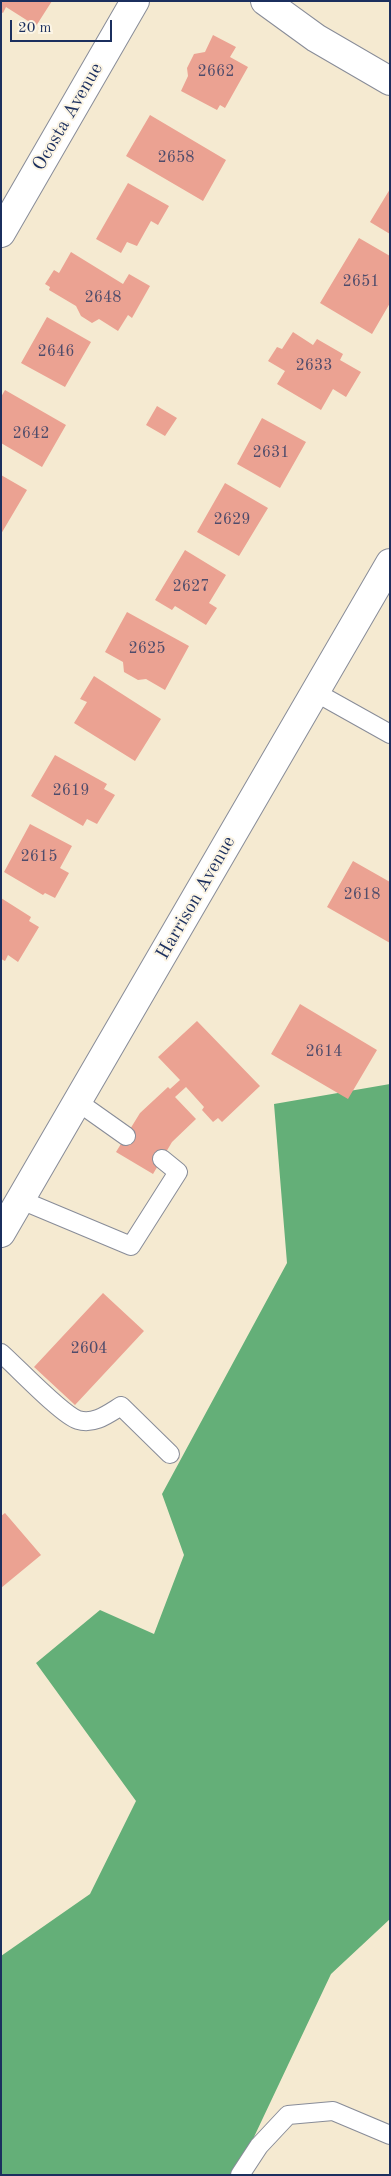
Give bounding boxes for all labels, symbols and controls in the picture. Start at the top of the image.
scale bar [12,10,115,42]
text: 20 m [18,21,52,36]
street label: Ocosta Avenue [28,59,108,175]
house number: 2662 [197,62,235,82]
house number: 2658 [157,148,195,168]
house number: 2651 [342,272,380,292]
house number: 2648 [84,288,122,308]
house number: 2646 [37,342,75,362]
house number: 2633 [295,356,333,376]
house number: 2642 [12,424,50,444]
house number: 2631 [252,443,290,463]
house number: 2629 [213,510,251,530]
house number: 2627 [172,577,210,597]
house number: 2625 [128,639,166,659]
house number: 2619 [52,781,90,801]
street label: Harrison Avenue [151,832,241,964]
house number: 2615 [20,847,58,867]
house number: 2618 [343,885,381,905]
house number: 2614 [305,1042,343,1062]
house number: 2604 [70,1339,108,1359]

